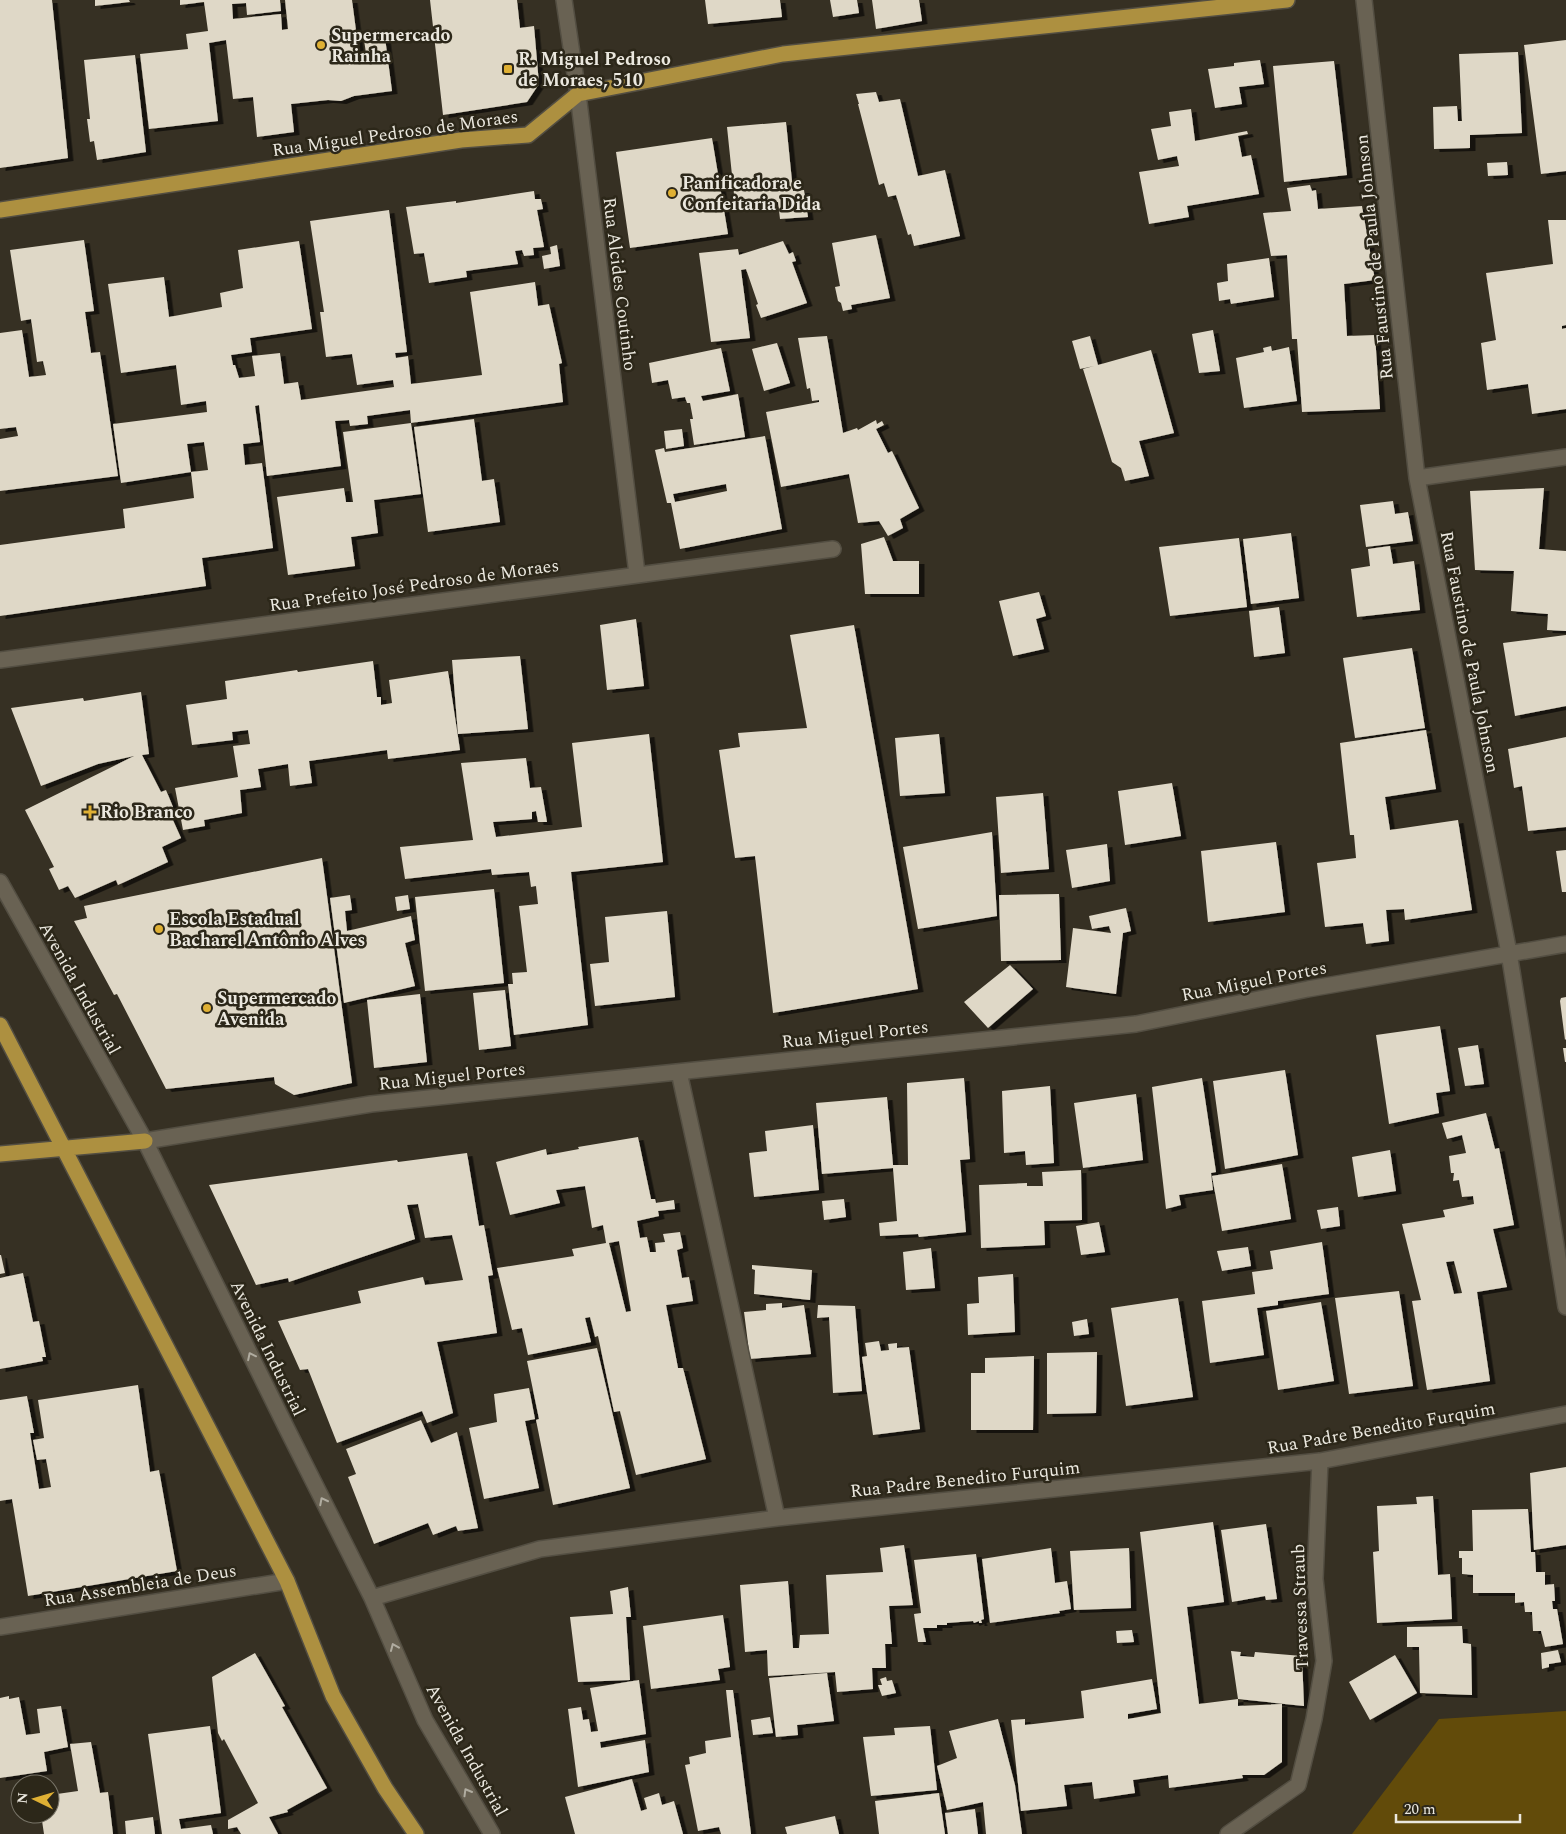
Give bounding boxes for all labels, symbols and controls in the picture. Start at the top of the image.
place label: Supermercado Rainha [331,22,451,70]
marker: Supermercado Rainha [315,39,327,51]
place label: R. Miguel Pedroso de Moraes, 510 [518,46,671,94]
marker: R. Miguel Pedroso de Moraes, 510 [502,63,514,75]
street label: Rua Miguel Pedroso de Moraes [270,103,520,164]
street label: Rua Faustino de Paula Johnson [1348,133,1401,381]
place label: Panificadora e Confeitaria Dida [682,170,822,218]
marker: Panificadora e Confeitaria Dida [666,187,678,199]
street label: Rua Alcides Coutinho [595,196,644,372]
street label: Rua Faustino de Paula Johnson [1433,529,1506,776]
street label: Rua Prefeito José Pedroso de Moraes [267,552,561,619]
place label: Rio Branco [100,799,193,826]
marker: Rio Branco [84,806,96,818]
place label: Escola Estadual Bacharel Antônio Alves [169,906,365,954]
street label: Avenida Industrial [32,917,127,1060]
marker: Escola Estadual Bacharel Antônio Alves [153,923,165,935]
street label: Rua Miguel Portes [1179,954,1329,1009]
place label: Supermercado Avenida [217,985,337,1033]
marker: Supermercado Avenida [201,1002,213,1014]
street label: Rua Miguel Portes [780,1013,930,1056]
street label: Rua Miguel Portes [377,1055,527,1098]
street label: Avenida Industrial [223,1276,312,1421]
one-way arrow [247,1352,257,1361]
street label: Rua Padre Benedito Furquim [1265,1395,1497,1462]
street label: Rua Padre Benedito Furquim [849,1454,1081,1505]
one-way arrow [319,1497,329,1506]
street label: Travessa Straub [1285,1543,1316,1671]
street label: Rua Assembleia de Deus [42,1557,238,1614]
one-way arrow [389,1643,400,1652]
street label: Avenida Industrial [419,1679,514,1822]
north arrow [10,1774,60,1824]
one-way arrow [464,1788,474,1797]
text: N [12,1791,34,1805]
scale bar [1396,1792,1520,1824]
text: 20 m [1404,1798,1436,1821]

